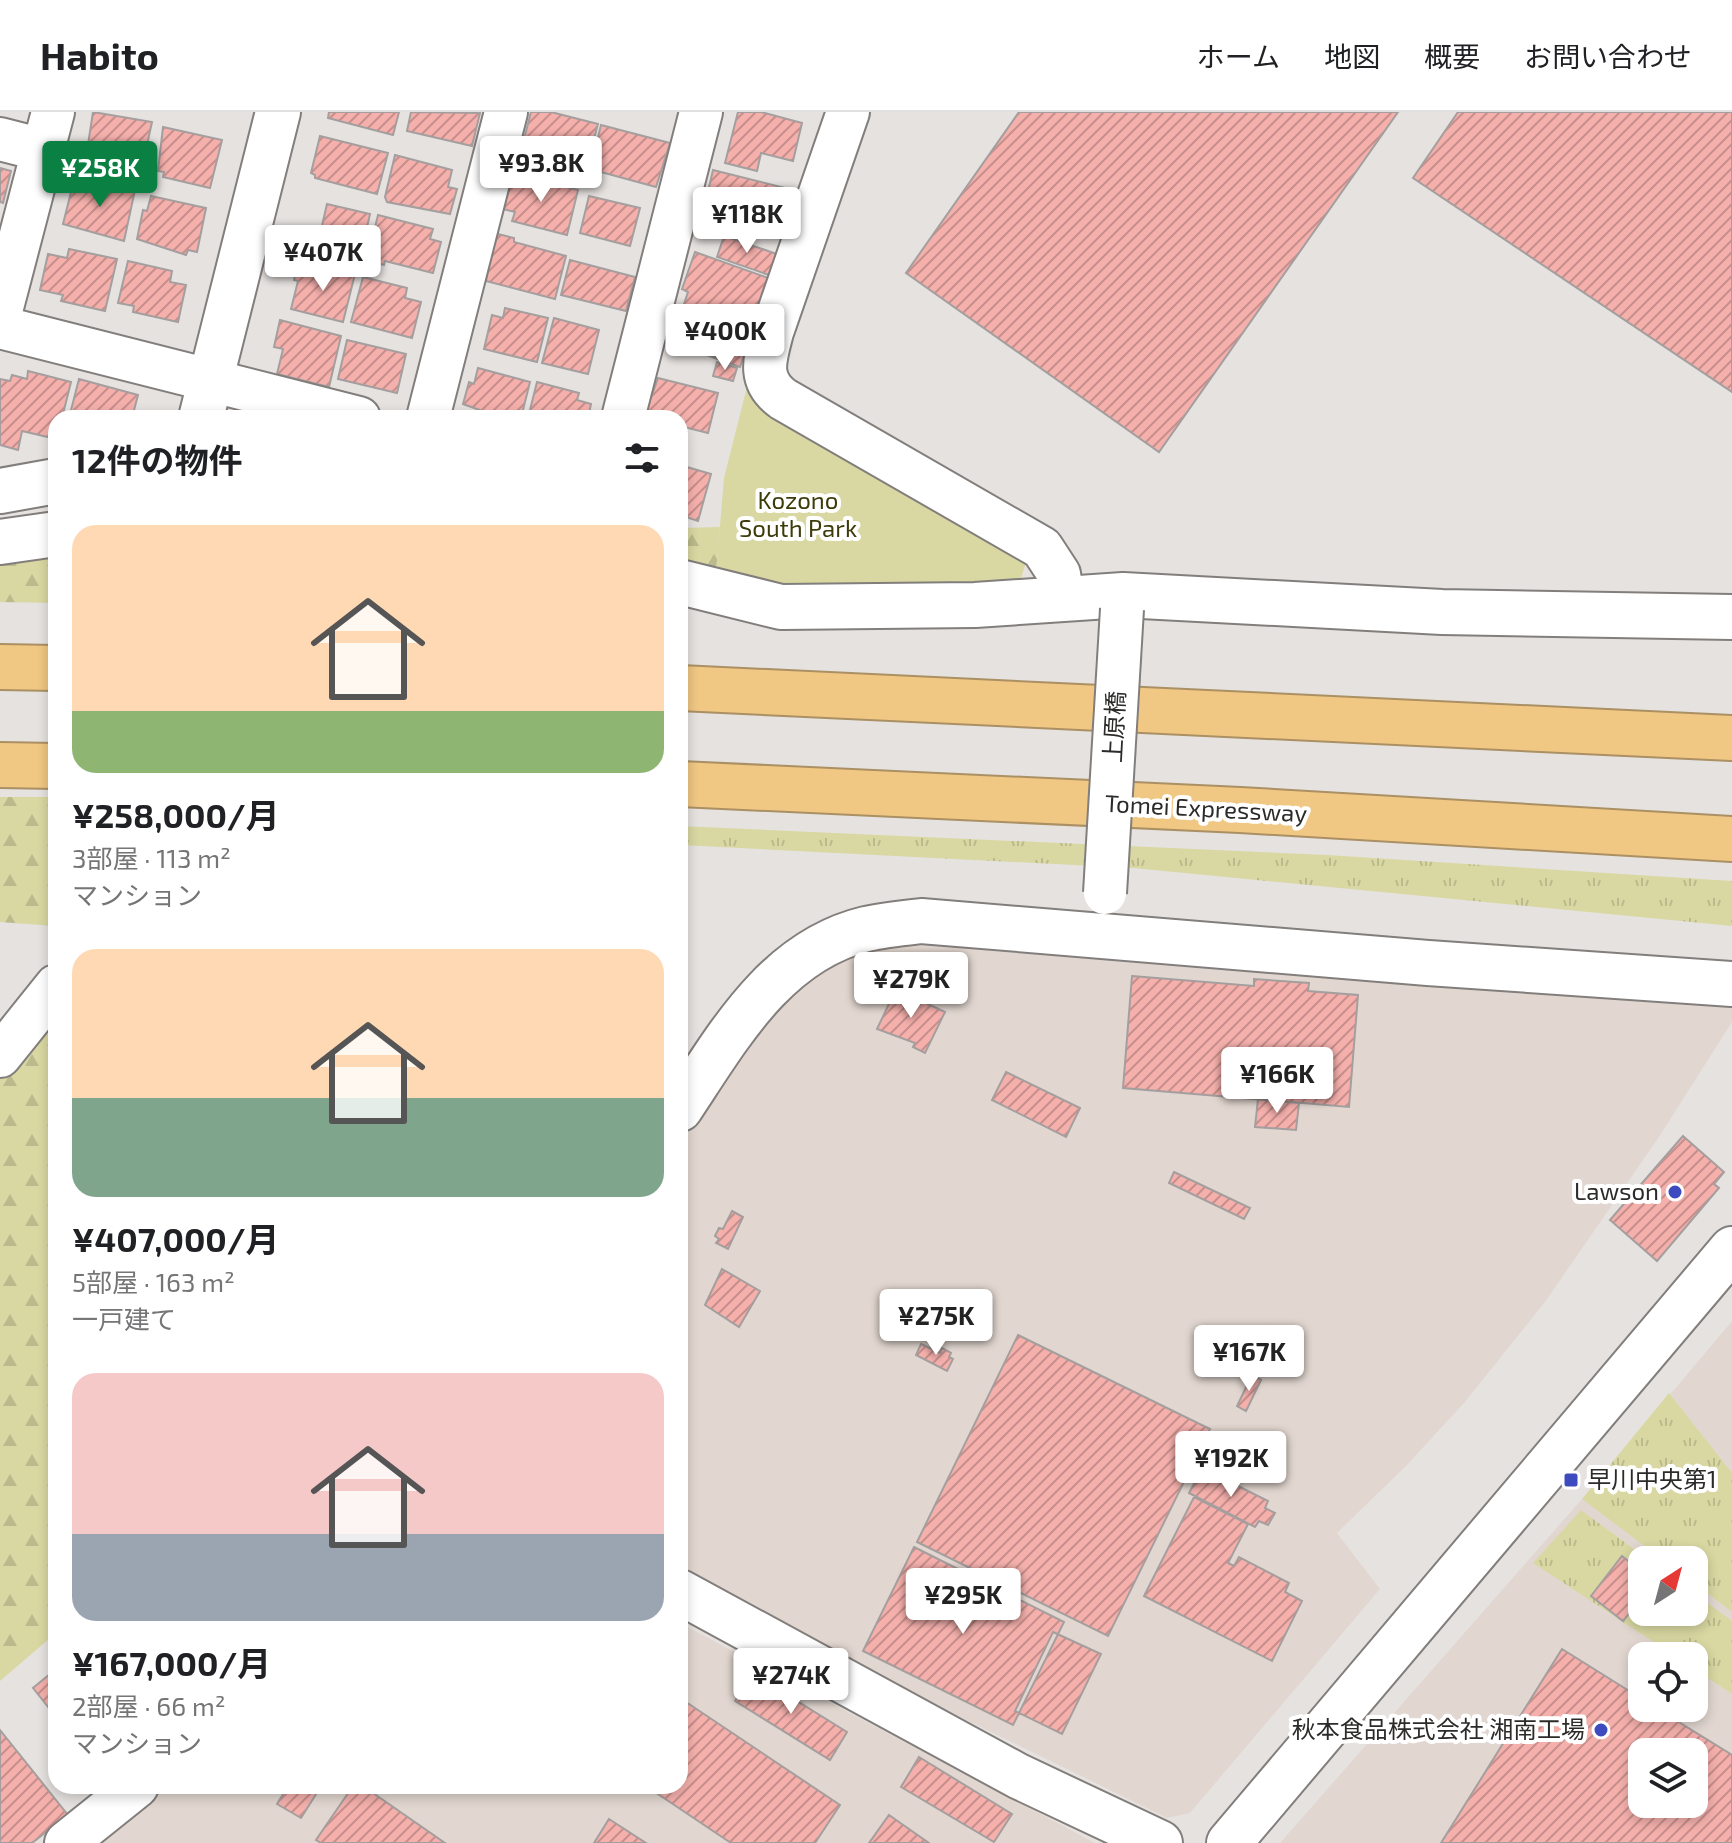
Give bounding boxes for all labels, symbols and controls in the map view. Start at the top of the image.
text: Habito [40,32,159,78]
text: ホーム [1197,39,1280,73]
text: 地図 [1324,39,1380,73]
text: 概要 [1424,39,1480,73]
text: お問い合わせ [1524,39,1692,73]
pin: ¥93.8K [476,136,606,204]
pin: ¥258K [44,141,156,209]
text: ¥93.8K [498,146,584,177]
text: ¥258K [60,151,140,182]
pin: ¥118K [691,187,803,255]
text: ¥118K [711,197,783,228]
pin: ¥407K [267,225,379,293]
text: ¥407K [283,235,363,266]
pin: ¥400K [669,304,781,372]
text: ¥400K [683,314,767,345]
icon: filters [620,436,664,480]
text: 12件の物件 [72,439,242,480]
park label: Kozono South Park [739,485,857,542]
icon: home [296,577,440,721]
street label: 上原橋 [1097,690,1130,764]
street label: Tomei Expressway [1104,788,1308,827]
text: ¥258,000/月 [72,794,280,835]
text: 3部屋 · 113 m² [72,842,231,873]
text: マンション [72,879,202,910]
pin: ¥279K [855,952,967,1020]
text: ¥279K [872,962,950,993]
icon: home [296,1001,440,1145]
pin: ¥166K [1221,1047,1333,1115]
text: ¥166K [1239,1057,1315,1088]
place label: Lawson [1574,1176,1659,1205]
marker: Lawson [1666,1183,1684,1201]
text: ¥407,000/月 [72,1218,280,1259]
text: 5部屋 · 163 m² [72,1266,235,1297]
pin: ¥275K [880,1289,992,1357]
text: ¥275K [898,1299,974,1330]
text: 一戸建て [72,1303,176,1334]
pin: ¥167K [1193,1325,1305,1393]
text: ¥167K [1212,1335,1286,1366]
icon: home [296,1425,440,1569]
pin: ¥192K [1175,1431,1287,1499]
text: ¥192K [1193,1441,1269,1472]
place label: 早川中央第1 [1587,1464,1717,1493]
marker: 早川中央第1 [1562,1471,1580,1489]
north arrow [1628,1546,1708,1626]
map controls [1628,1546,1708,1818]
pin: ¥295K [907,1568,1019,1636]
text: ¥295K [924,1578,1002,1609]
text: ¥167,000/月 [72,1642,271,1683]
button: locate [1628,1642,1708,1722]
pin: ¥274K [735,1648,847,1716]
text: ¥274K [751,1658,831,1689]
text: 2部屋 · 66 m² [72,1690,225,1721]
place label: 秋本食品株式会社 湘南工場 [1292,1714,1585,1743]
marker: 秋本食品株式会社 湘南工場 [1592,1721,1610,1739]
text: マンション [72,1727,202,1758]
button: layers [1628,1738,1708,1818]

